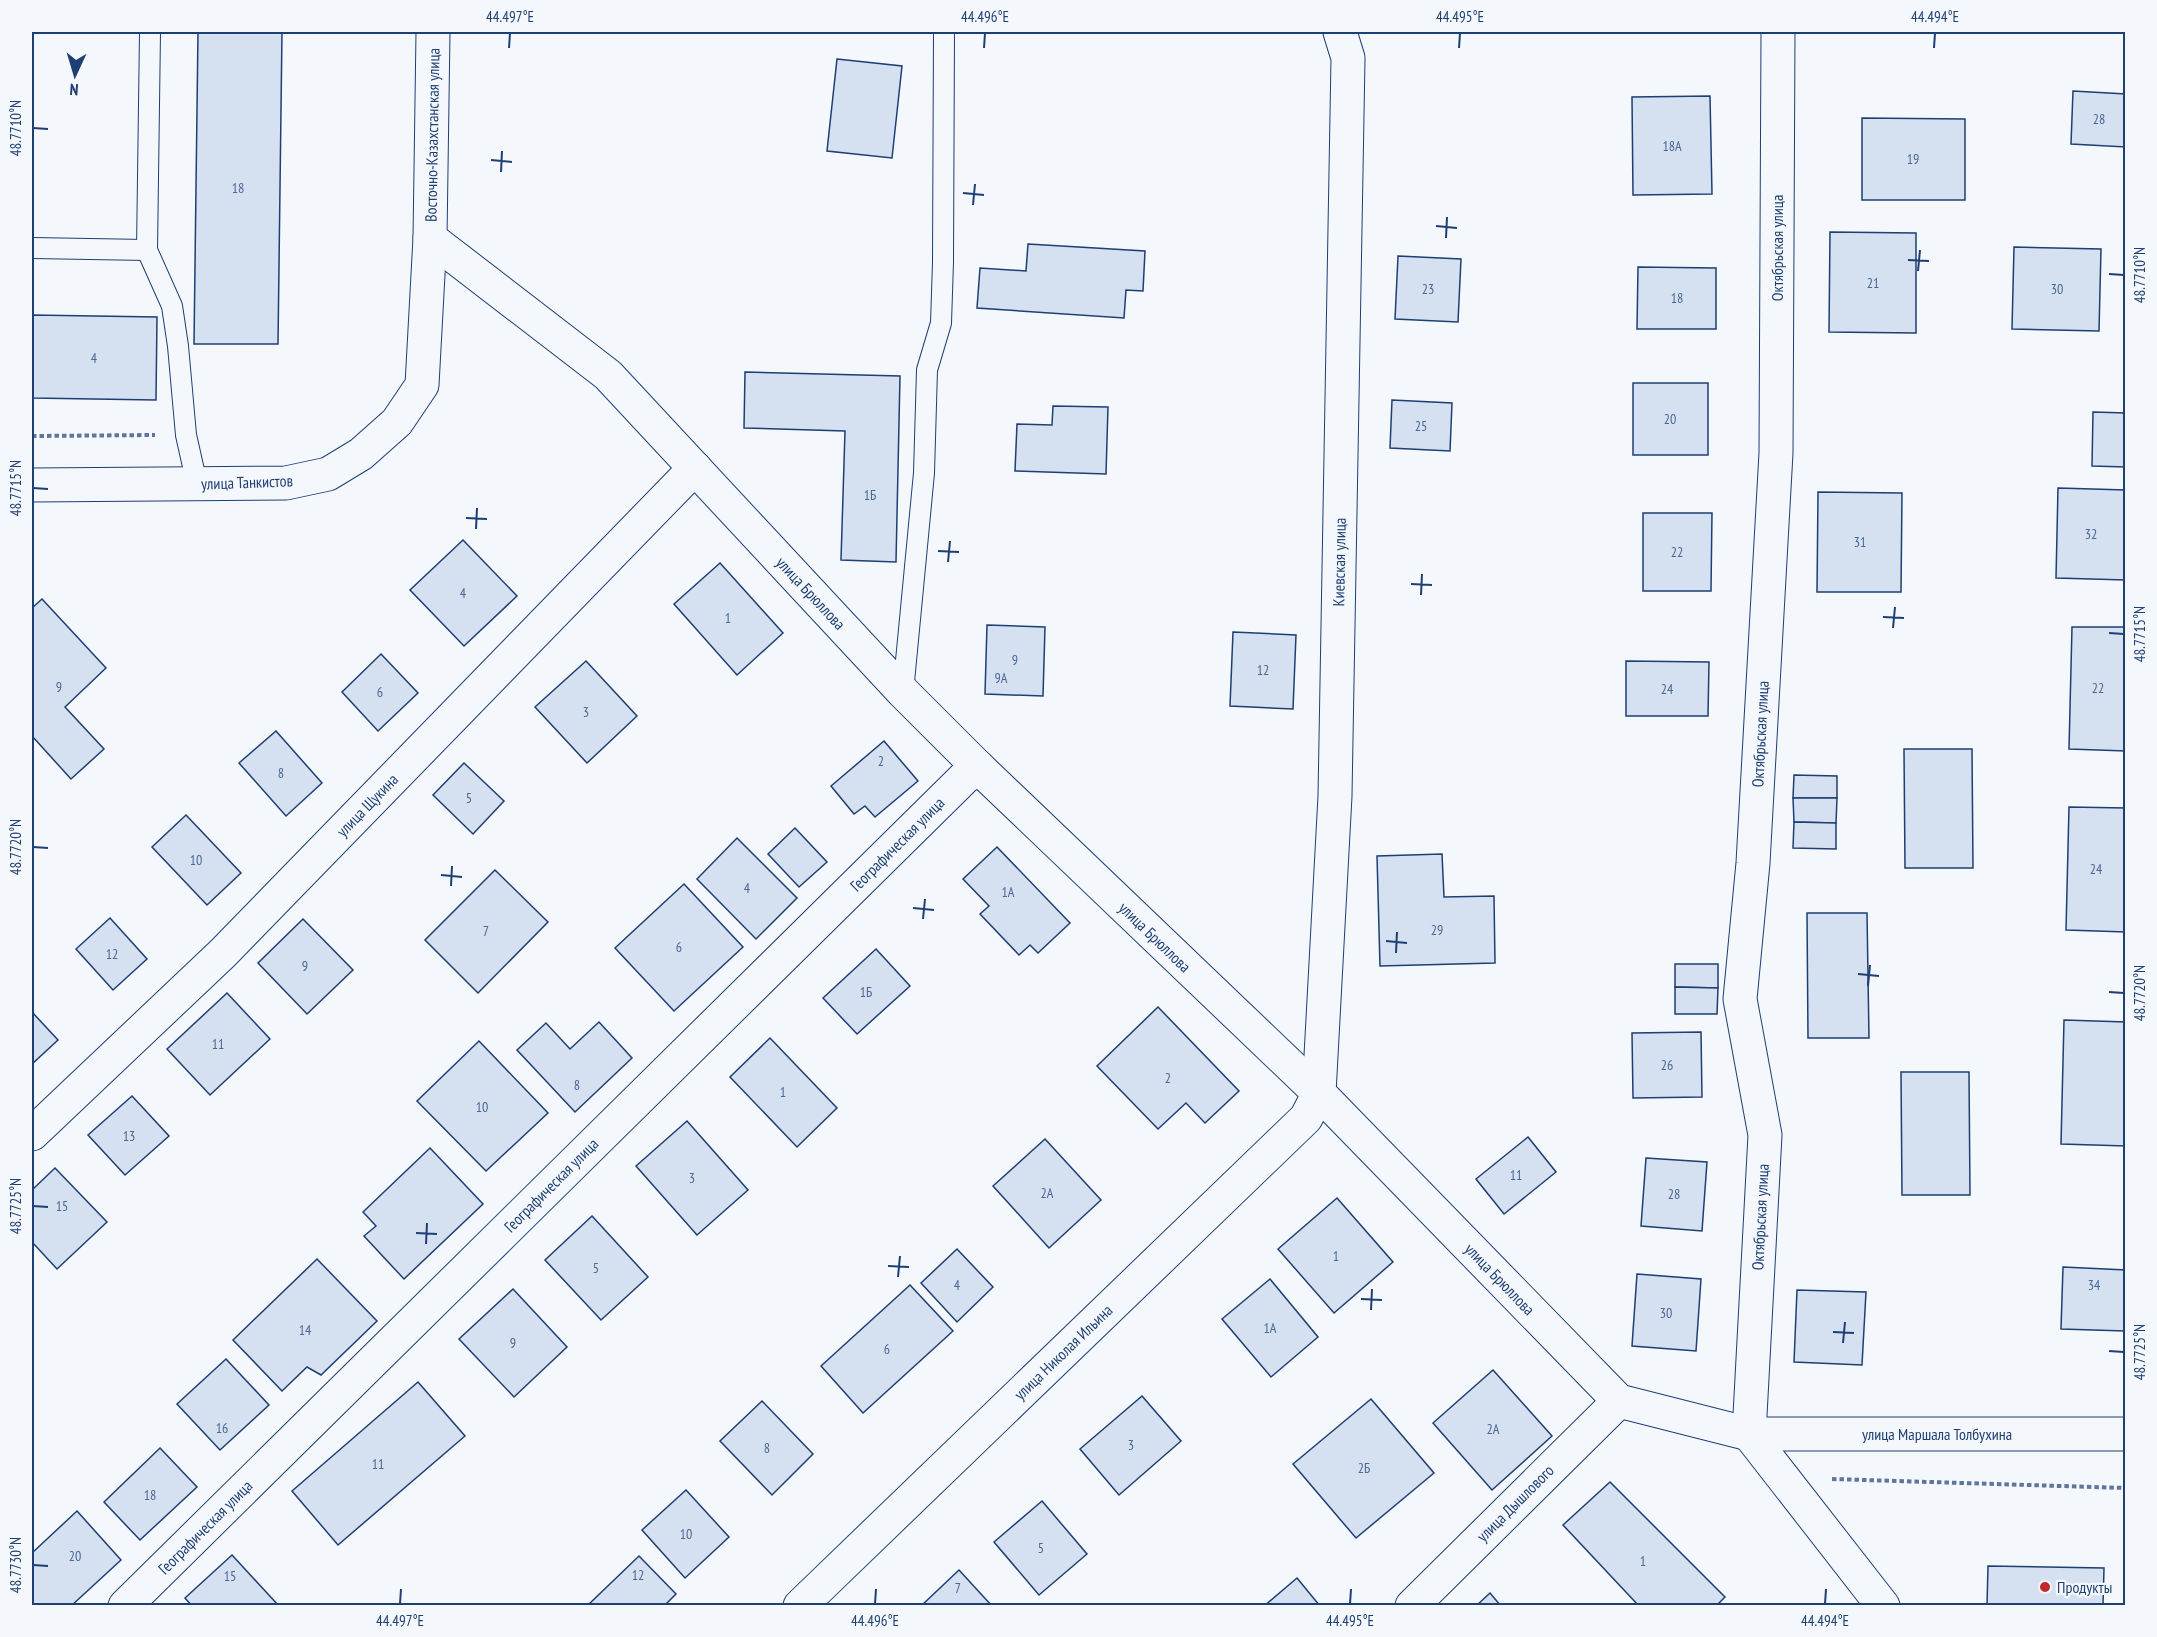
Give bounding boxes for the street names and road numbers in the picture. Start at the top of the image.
street label: Восточно-Казахстанская улица [420,48,444,222]
street label: Октябрьская улица [1767,195,1787,301]
street label: улица Танкистов [201,470,293,494]
street label: Киевская улица [1328,518,1350,606]
street label: улица Брюллова [772,552,850,634]
street label: Октябрьская улица [1747,680,1773,788]
street label: улица Щукина [332,769,402,841]
street label: Географическая улица [846,793,948,895]
street label: улица Брюллова [1115,898,1195,976]
street label: Географическая улица [500,1134,602,1236]
street label: Октябрьская улица [1747,1163,1773,1271]
street label: улица Брюллова [1461,1239,1539,1319]
street label: улица Николая Ильина [1010,1300,1116,1404]
street label: улица Маршала Толбухина [1862,1424,2012,1444]
street label: улица Дышлового [1472,1460,1558,1546]
street label: Географическая улица [154,1476,256,1578]

